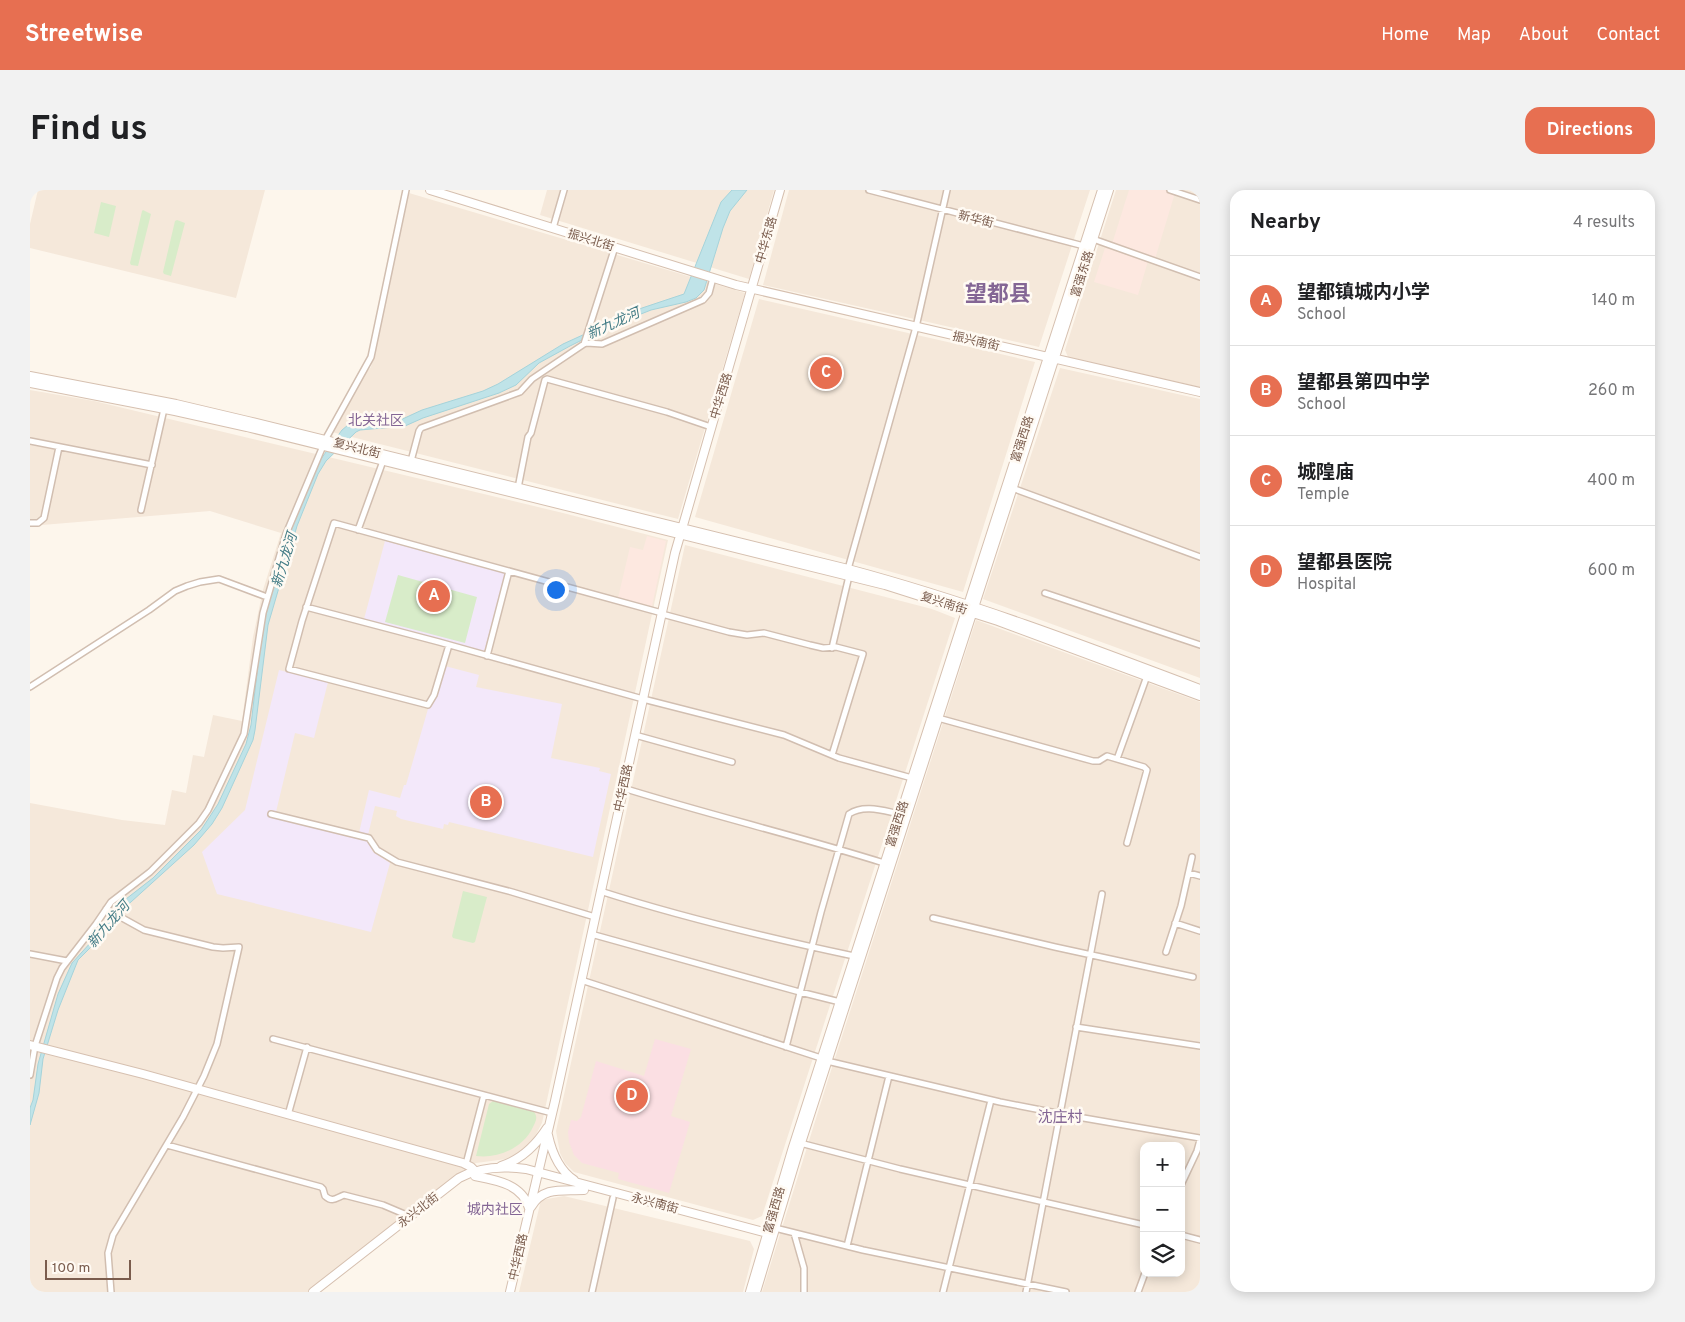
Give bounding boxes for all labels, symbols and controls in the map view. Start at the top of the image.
text: Streetwise [25,20,143,50]
text: Home [1381,24,1429,47]
text: Map [1457,24,1491,47]
text: About [1519,24,1568,47]
text: Contact [1596,24,1660,47]
button: Directions [1525,107,1655,154]
text: Find us [30,108,148,152]
street label: 新华街 [956,208,995,232]
text: Nearby [1250,209,1321,236]
text: 4 results [1573,213,1635,233]
street label: 中华东路 [753,215,781,266]
street label: 振兴北街 [565,226,616,256]
street label: 富强东路 [1068,249,1098,300]
text: 望都镇城内小学 [1297,281,1430,305]
district label: 望都县 [965,282,1031,309]
text: A [1260,291,1272,311]
text: 140 m [1592,291,1635,311]
water label: 新九龙河 [585,304,645,344]
text: School [1297,305,1346,325]
street label: 振兴南街 [951,329,1001,355]
pin: C [810,354,842,392]
street label: 中华西路 [707,371,737,422]
text: 望都县第四中学 [1297,371,1430,395]
text: B [1260,381,1272,401]
text: 260 m [1588,381,1635,401]
text: School [1297,395,1346,415]
district label: 北关社区 [348,412,404,430]
street label: 富强西路 [1008,414,1038,465]
street label: 复兴北街 [332,435,382,463]
text: 城隍庙 [1297,461,1354,485]
text: C [1261,471,1271,491]
text: 400 m [1587,471,1635,491]
text: Temple [1297,485,1349,505]
water label: 新九龙河 [269,528,303,590]
text: 望都县医院 [1297,551,1392,575]
text: D [1260,561,1272,581]
text: 600 m [1588,561,1635,581]
text: Hospital [1297,575,1356,595]
pin: A [418,577,450,615]
your location [543,577,569,603]
street label: 复兴南街 [918,589,969,619]
street label: 中华西路 [611,763,637,813]
pin: B [470,783,502,821]
street label: 富强西路 [883,799,913,850]
water label: 新九龙河 [84,896,136,952]
pin: D [616,1077,648,1115]
district label: 沈庄村 [1037,1108,1083,1128]
map controls [1140,1142,1185,1277]
button: + [1140,1142,1185,1187]
street label: 富强西路 [761,1185,789,1236]
button: − [1140,1187,1185,1232]
street label: 永兴北街 [395,1190,442,1232]
street label: 永兴南街 [629,1190,680,1218]
district label: 城内社区 [467,1202,523,1219]
street label: 中华西路 [506,1232,532,1282]
button: layers [1140,1232,1185,1277]
scale bar [45,1257,131,1280]
text: 100 m [52,1260,90,1277]

